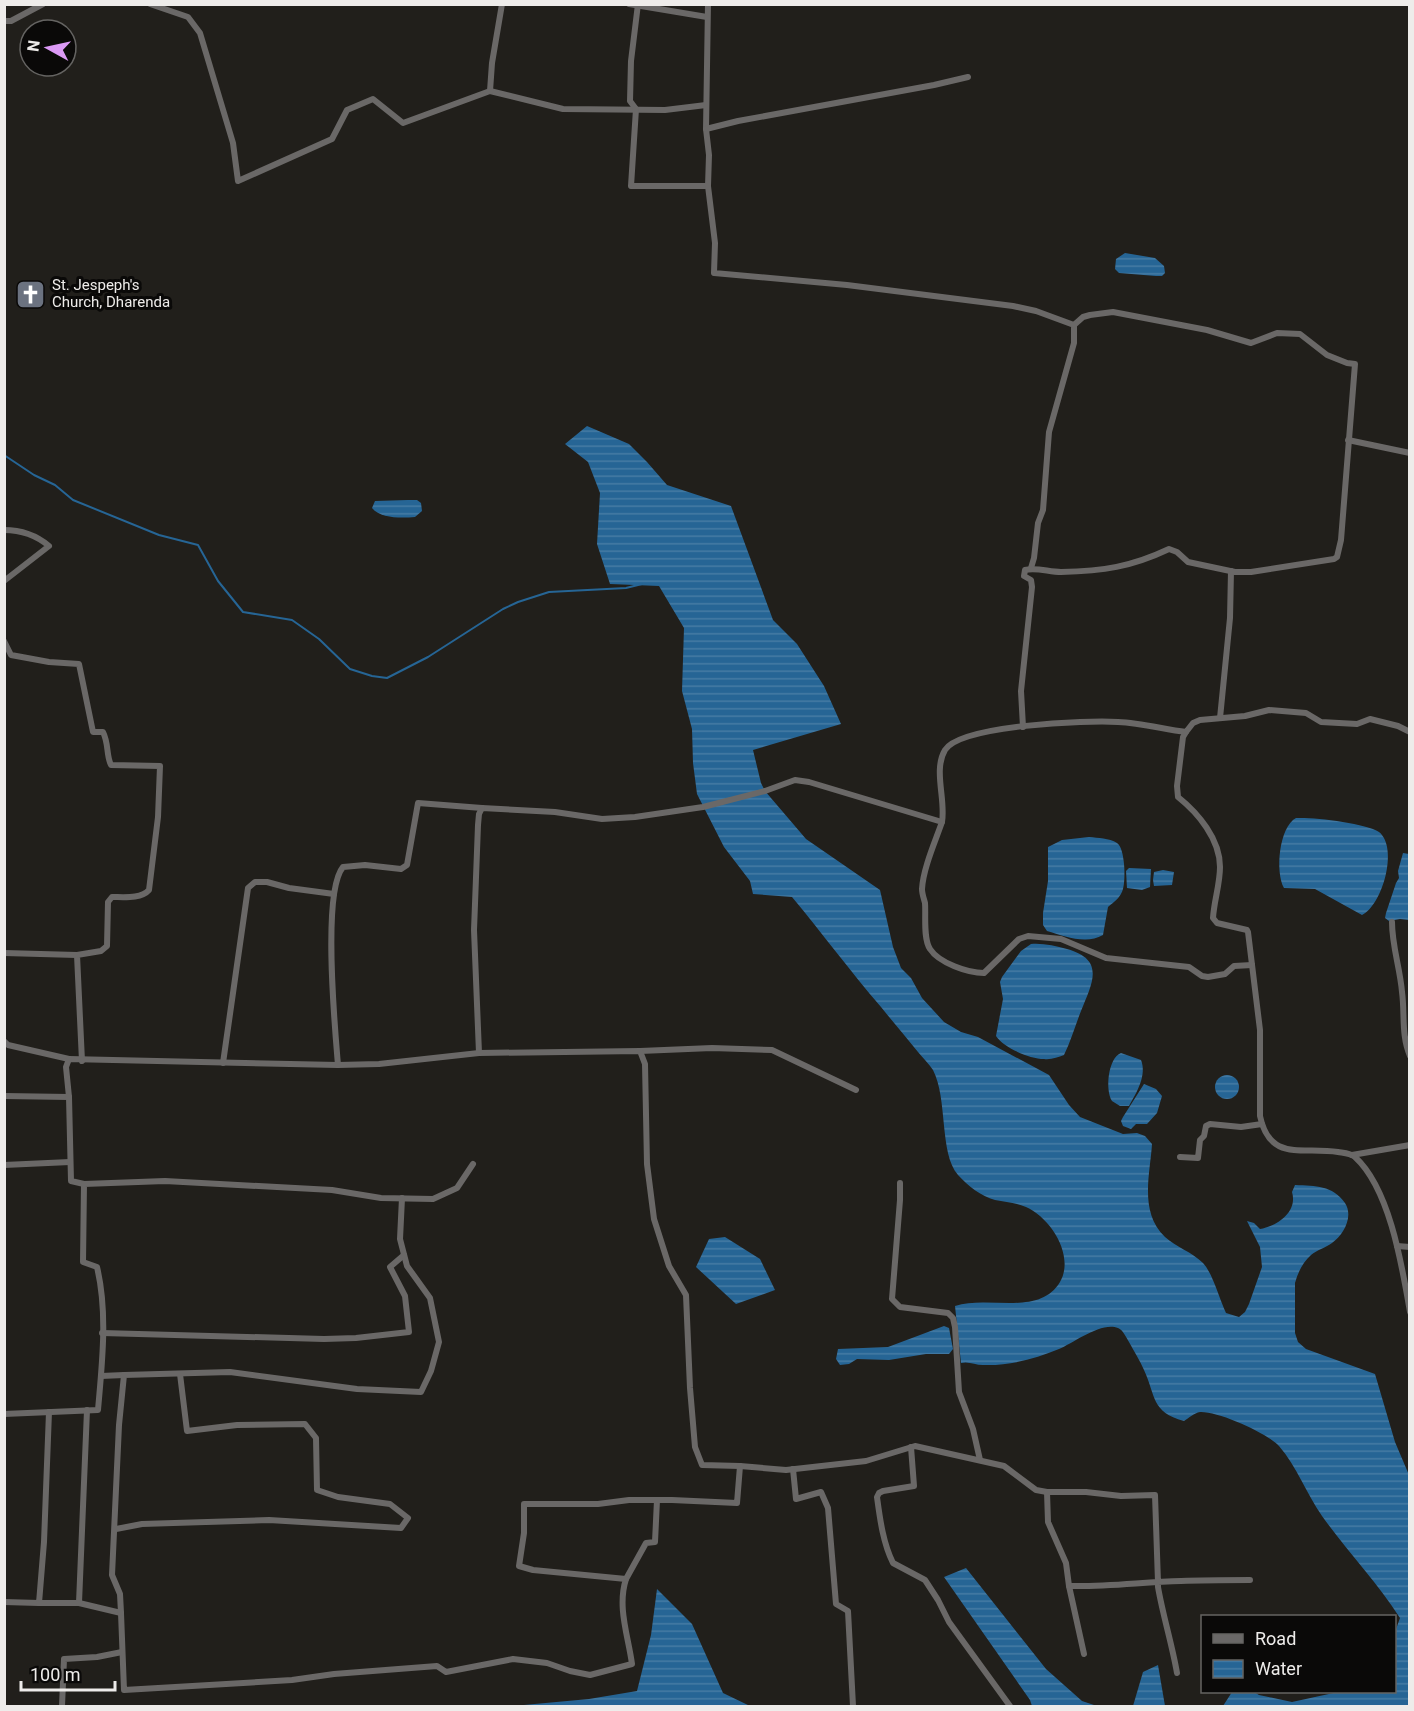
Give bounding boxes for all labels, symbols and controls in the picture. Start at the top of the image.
north arrow [18,18,78,78]
text: N [23,39,44,53]
place label: St. Jespeph's Church, Dharenda [52,276,170,311]
church icon: St. Jespeph's Church, Dharenda [15,278,47,310]
legend [1201,1615,1396,1693]
text: Road [1255,1628,1296,1649]
scale bar [21,1654,116,1692]
text: Water [1255,1658,1302,1679]
text: 100 m [30,1664,81,1685]

